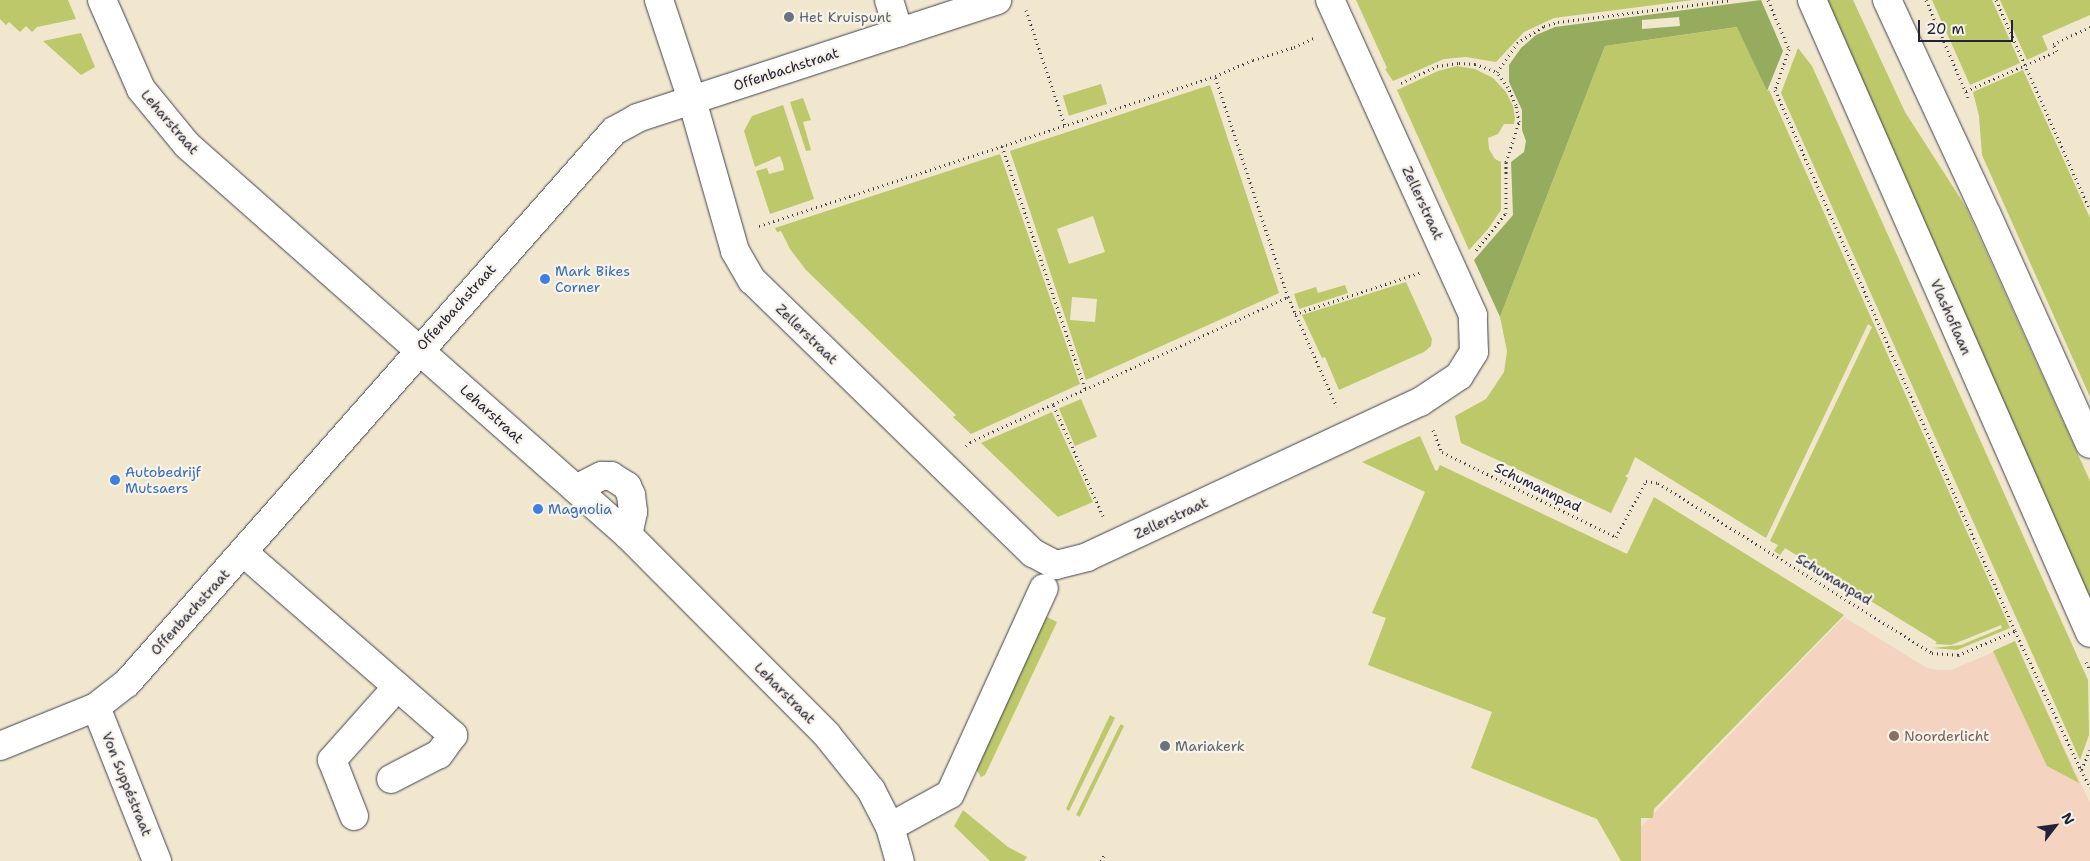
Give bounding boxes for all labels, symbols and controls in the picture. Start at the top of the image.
place label: Het Kruispunt [799,9,891,25]
scale bar [1920,10,2015,42]
marker: Het Kruispunt [783,11,795,23]
text: 20 m [1926,19,1965,39]
street label: Offenbachstraat [731,44,841,94]
street label: Leharstraat [137,86,203,158]
street label: Zellerstraat [1399,163,1447,243]
street label: Offenbachstraat [413,260,499,354]
place label: Mark Bikes Corner [555,263,630,296]
marker: Mark Bikes Corner [539,273,551,285]
street label: Vlashoflaan [1927,277,1975,357]
street label: Zellerstraat [773,300,841,368]
street label: Leharstraat [457,381,527,447]
street label: Schumannpad [1492,459,1584,515]
place label: Autobedrijf Mutsaers [125,464,201,497]
marker: Autobedrijf Mutsaers [109,474,121,486]
street label: Zellerstraat [1131,494,1211,542]
place label: Magnolia [548,501,612,517]
marker: Magnolia [532,503,544,515]
street label: Schumanpad [1793,550,1875,608]
street label: Offenbachstraat [147,565,233,659]
street label: Leharstraat [751,659,819,727]
place label: Noorderlicht [1904,728,1989,744]
street label: Von Suppéstraat [98,729,156,839]
marker: Noorderlicht [1888,730,1900,742]
place label: Mariakerk [1175,738,1245,754]
marker: Mariakerk [1159,740,1171,752]
north arrow [2030,801,2080,851]
text: N [2057,809,2079,828]

